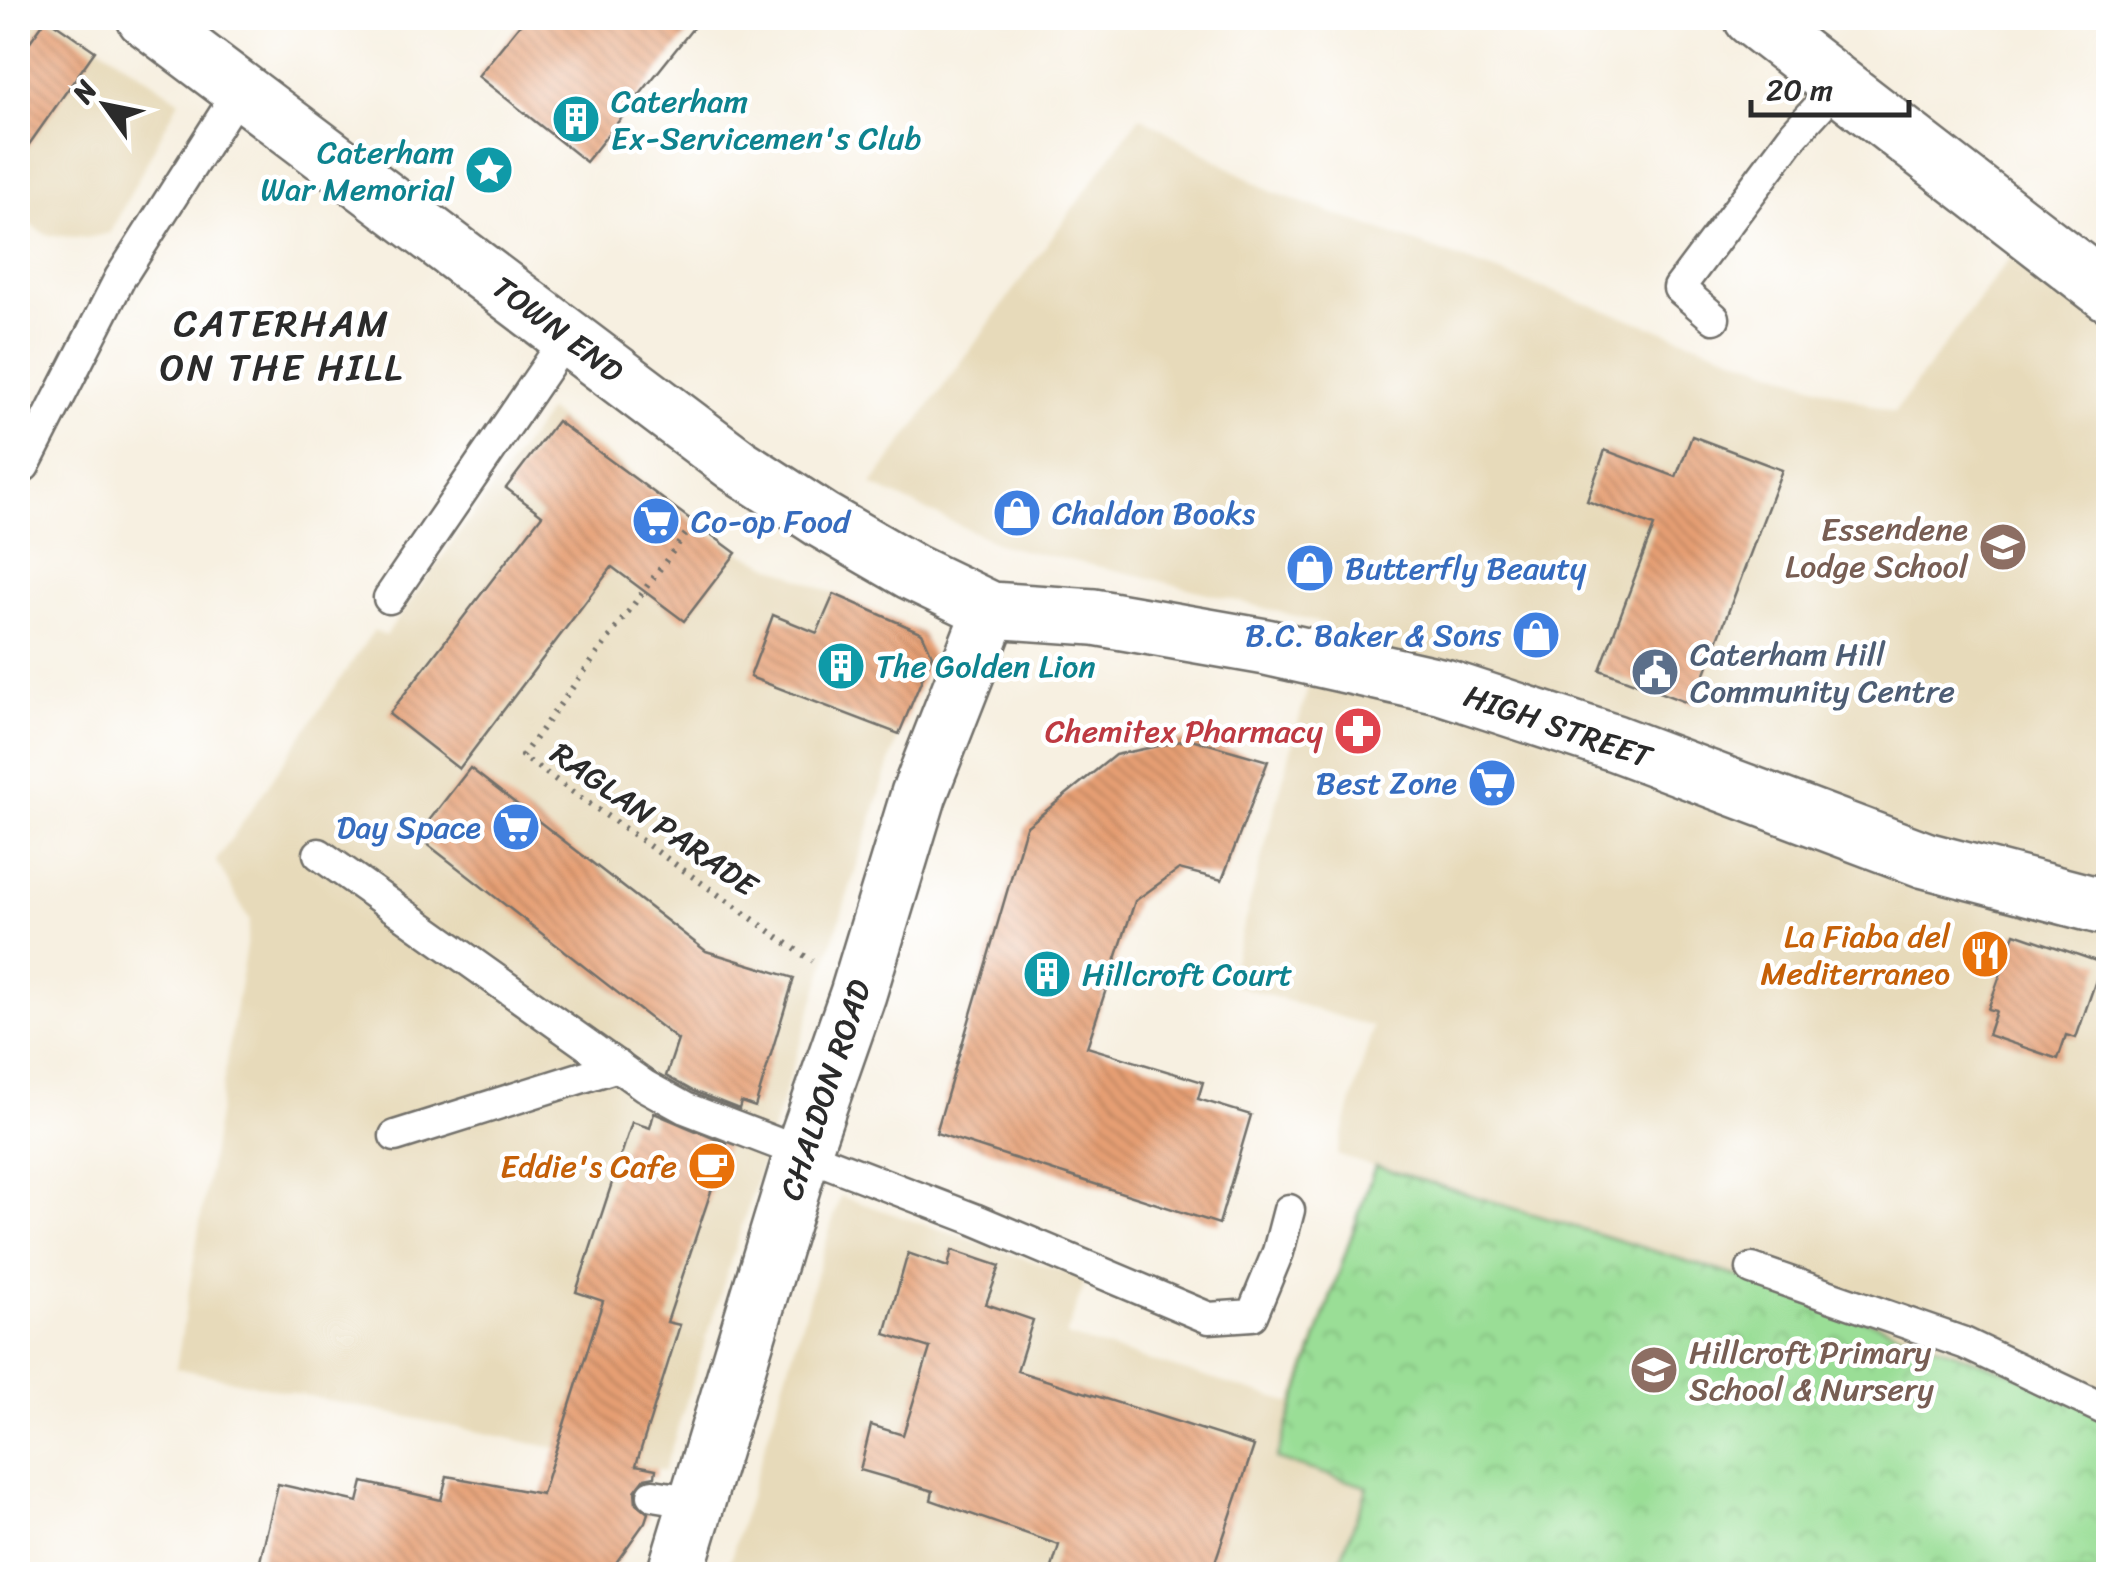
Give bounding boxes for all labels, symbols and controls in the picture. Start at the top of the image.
north arrow [55,55,155,155]
scale bar [1751,55,1908,117]
text: 20 m [1766,63,1833,117]
text: N [58,70,111,114]
place label: Caterham Ex-Servicemen's Club [611,73,922,167]
building icon: Caterham Ex-Servicemen's Club [550,93,602,145]
place label: Caterham War Memorial [260,124,455,218]
place icon: Caterham War Memorial [463,144,515,196]
street label: TOWN END [479,260,636,398]
district label: CATERHAM ON THE HILL [160,290,404,401]
place label: Chaldon Books [1052,485,1255,542]
shop icon: Chaldon Books [991,487,1043,539]
place label: Co-op Food [691,493,852,550]
supermarket icon: Co-op Food [630,495,682,547]
place label: Essendene Lodge School [1785,501,1969,595]
school or university icon: Essendene Lodge School [1977,521,2029,573]
place label: Butterfly Beauty [1345,540,1587,597]
shop icon: Butterfly Beauty [1284,542,1336,594]
place label: B.C. Baker & Sons [1245,607,1501,664]
shop icon: B.C. Baker & Sons [1510,609,1562,661]
place label: Caterham Hill Community Centre [1690,626,1955,720]
place label: The Golden Lion [876,638,1096,695]
building icon: The Golden Lion [815,640,867,692]
public building icon: Caterham Hill Community Centre [1629,646,1681,698]
street label: HIGH STREET [1456,668,1662,786]
place label: Chemitex Pharmacy [1045,703,1324,760]
pharmacy icon: Chemitex Pharmacy [1332,705,1384,757]
street label: RAGLAN PARADE [538,726,771,914]
place label: Best Zone [1316,755,1457,812]
supermarket icon: Best Zone [1466,757,1518,809]
place label: Day Space [336,799,481,856]
supermarket icon: Day Space [490,801,542,853]
place label: La Fiaba del Mediterraneo [1760,908,1951,1002]
restaurant icon: La Fiaba del Mediterraneo [1959,928,2011,980]
place label: Hillcroft Court [1082,946,1292,1003]
building icon: Hillcroft Court [1021,948,1073,1000]
street label: CHALDON ROAD [763,972,888,1208]
place label: Eddie's Cafe [500,1138,677,1195]
cafe icon: Eddie's Cafe [686,1140,738,1192]
place label: Hillcroft Primary School & Nursery [1689,1324,1934,1418]
school or university icon: Hillcroft Primary School & Nursery [1628,1344,1680,1396]

